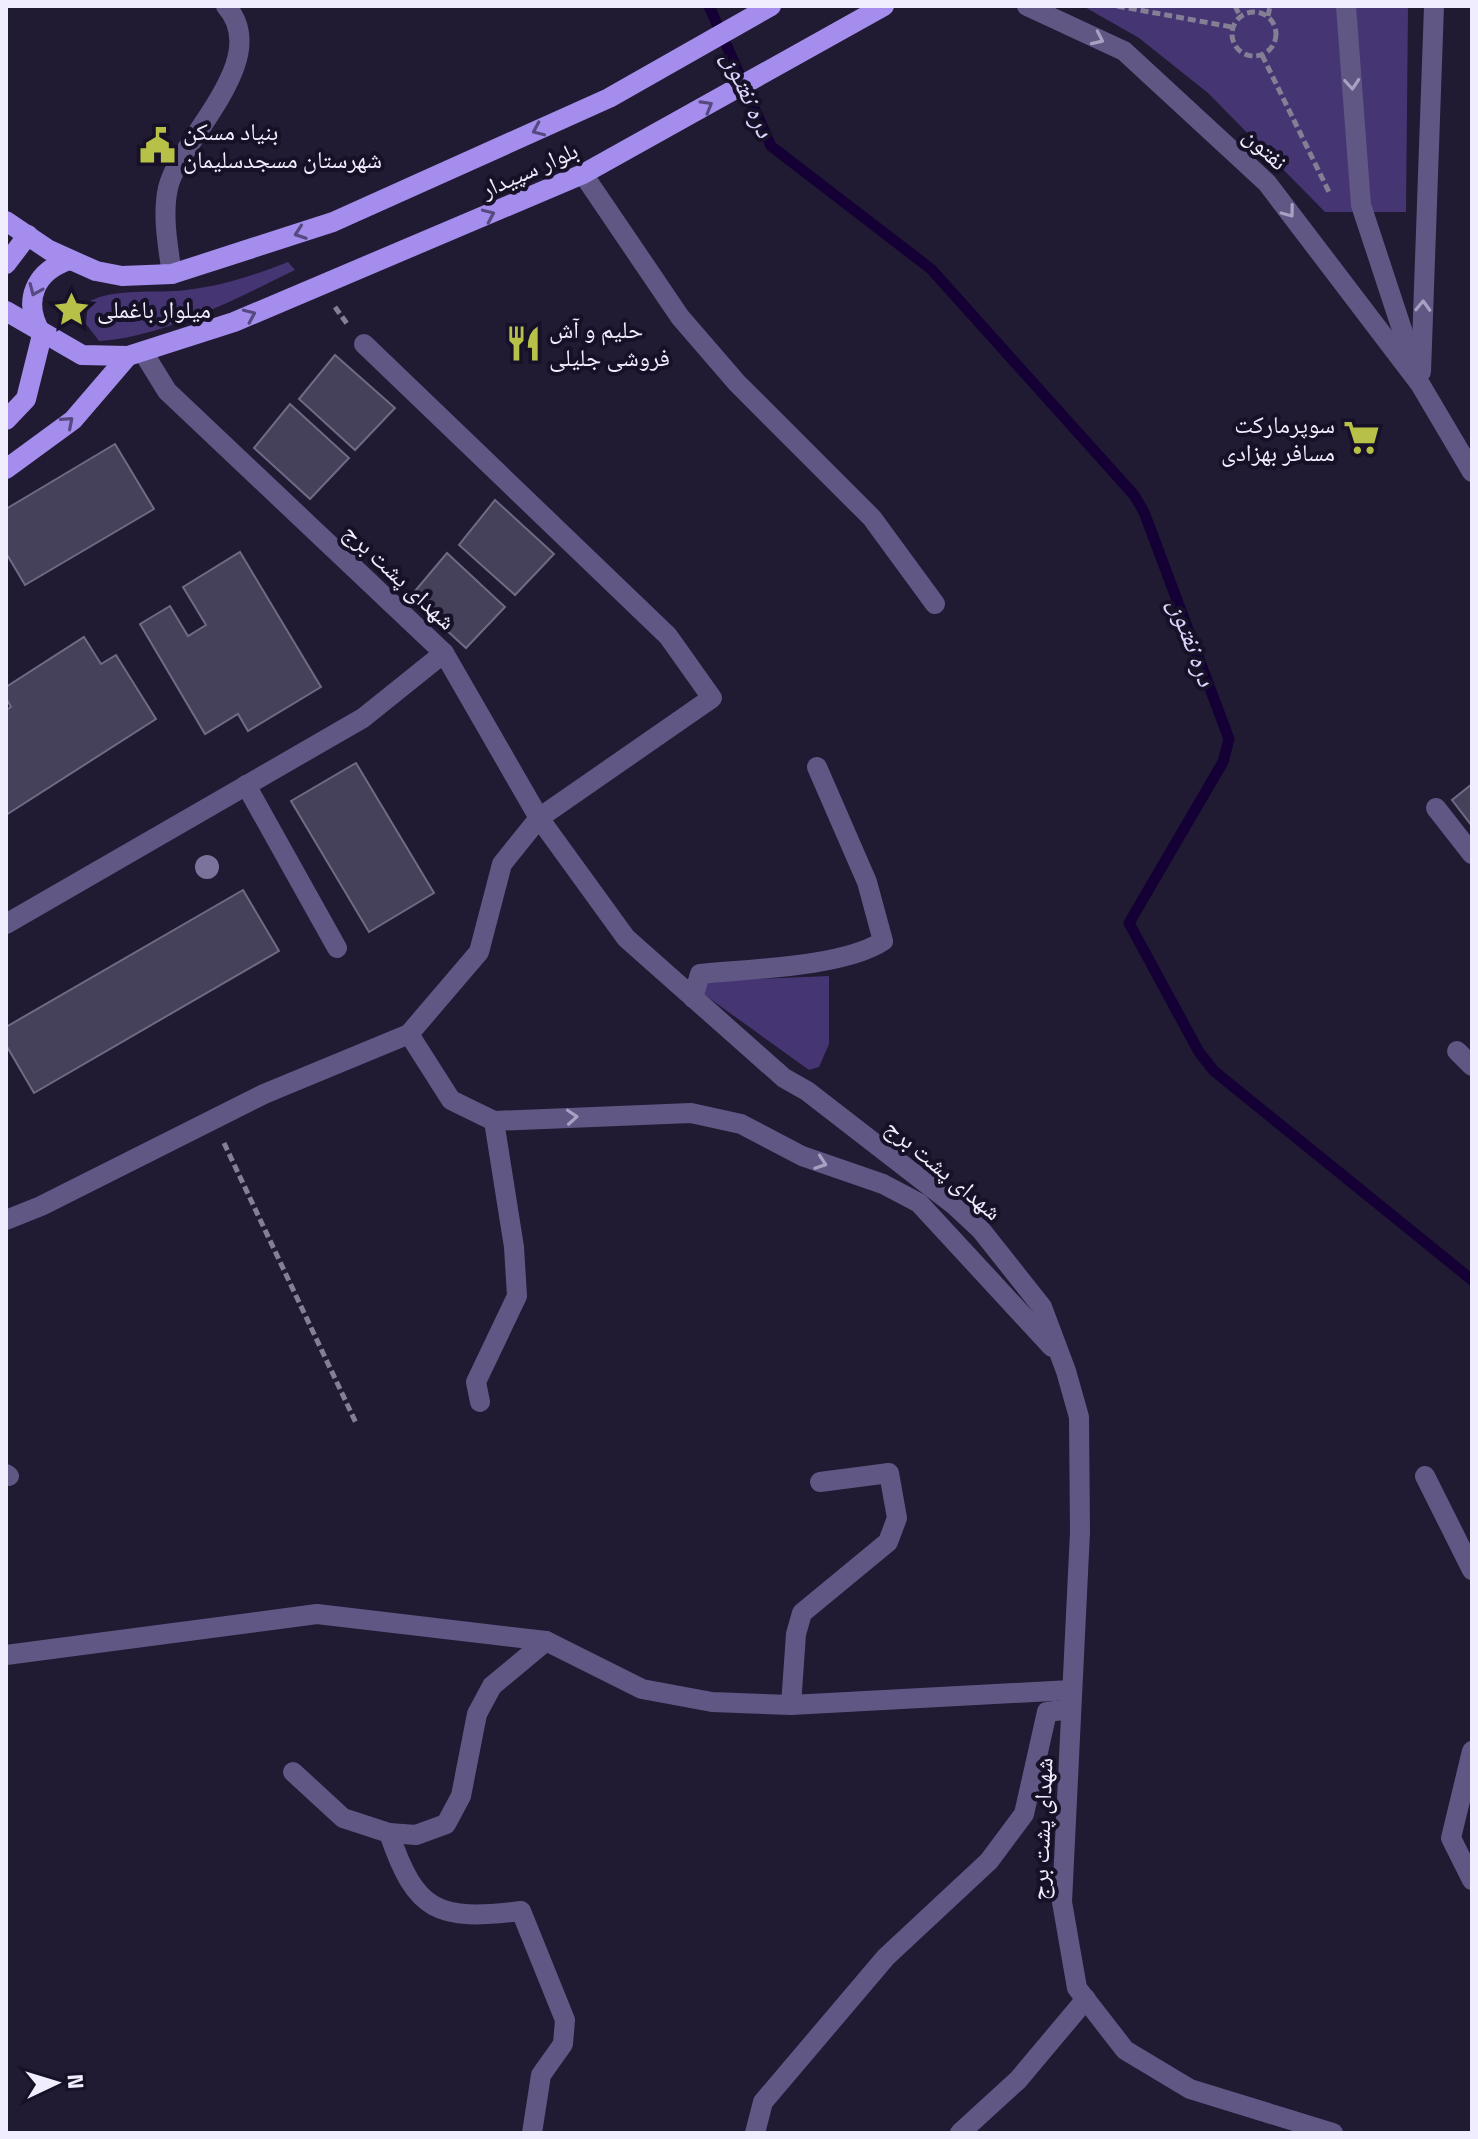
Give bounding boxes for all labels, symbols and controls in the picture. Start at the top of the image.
one-way arrow [1089,29,1104,45]
water label: دره نفتون [713,44,785,144]
one-way arrow [1343,78,1360,91]
one-way arrow [698,100,712,116]
place label: بنیاد مسکن شهرستان مسجدسلیمان [183,113,382,177]
street label: نفتون [1236,118,1296,178]
one-way arrow [532,120,546,136]
public building icon: بنیاد مسکن شهرستان مسجدسلیمان [138,126,176,164]
street label: بلوار سپیدار [474,132,584,207]
one-way arrow [1280,203,1294,218]
one-way arrow [481,209,496,225]
one-way arrow [293,224,307,240]
one-way arrow [28,282,45,296]
place icon: میلوار باغملی [52,290,90,328]
place label: میلوار باغملی [97,291,211,327]
one-way arrow [1415,299,1432,312]
one-way arrow [241,309,256,325]
place label: حلیم و آش فروشی جلیلی [549,311,670,375]
restaurant icon: حلیم و آش فروشی جلیلی [504,324,542,362]
place label: سوپرمارکت مسافر بهزادی [1221,406,1335,470]
one-way arrow [59,417,74,432]
supermarket icon: سوپرمارکت مسافر بهزادی [1342,419,1380,457]
street label: شهدای پشت برج [336,514,464,638]
water label: دره نفتون [1159,593,1227,692]
one-way arrow [566,1108,579,1125]
street label: شهدای پشت برج [878,1109,1010,1229]
one-way arrow [814,1153,828,1169]
street label: شهدای پشت برج [1021,1757,1061,1901]
north arrow [16,2043,96,2123]
text: N [58,2073,93,2090]

